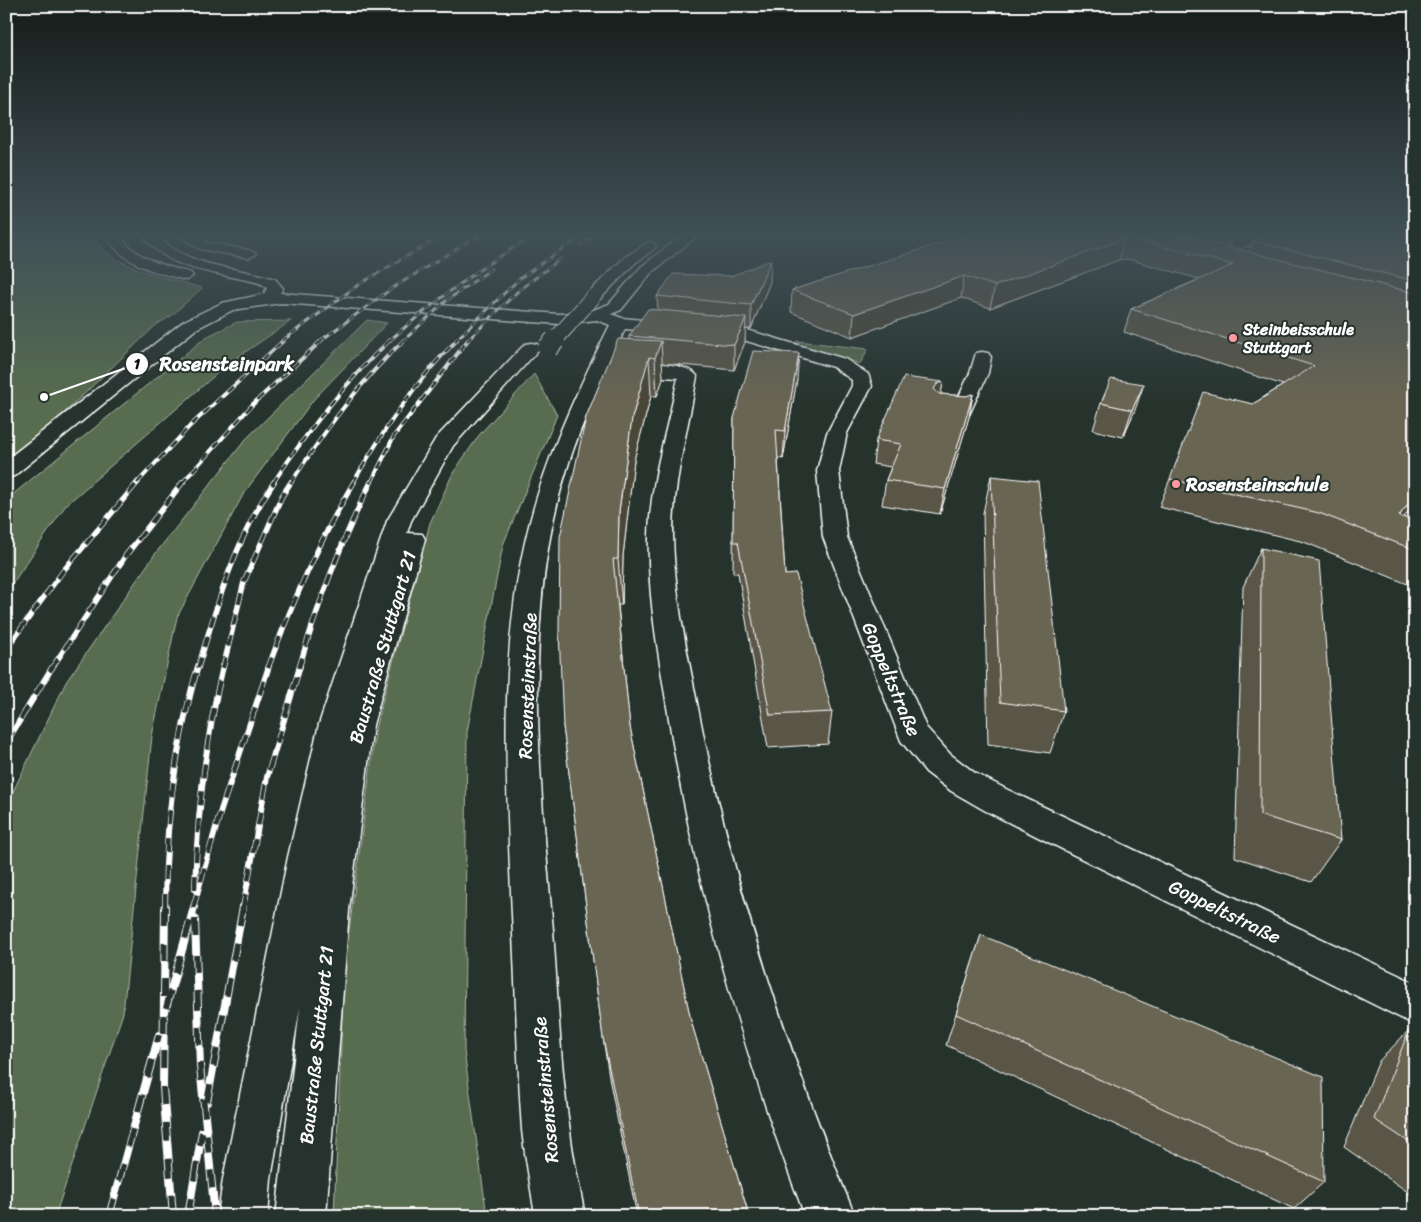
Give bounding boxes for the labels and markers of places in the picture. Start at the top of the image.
place label: Steinbeisschule Stuttgart [1242,315,1354,362]
marker: Steinbeisschule Stuttgart [1227,332,1239,344]
callout: Rosensteinpark [125,347,305,382]
place label: Rosensteinschule [1185,468,1329,501]
marker: Rosensteinschule [1170,478,1182,490]

